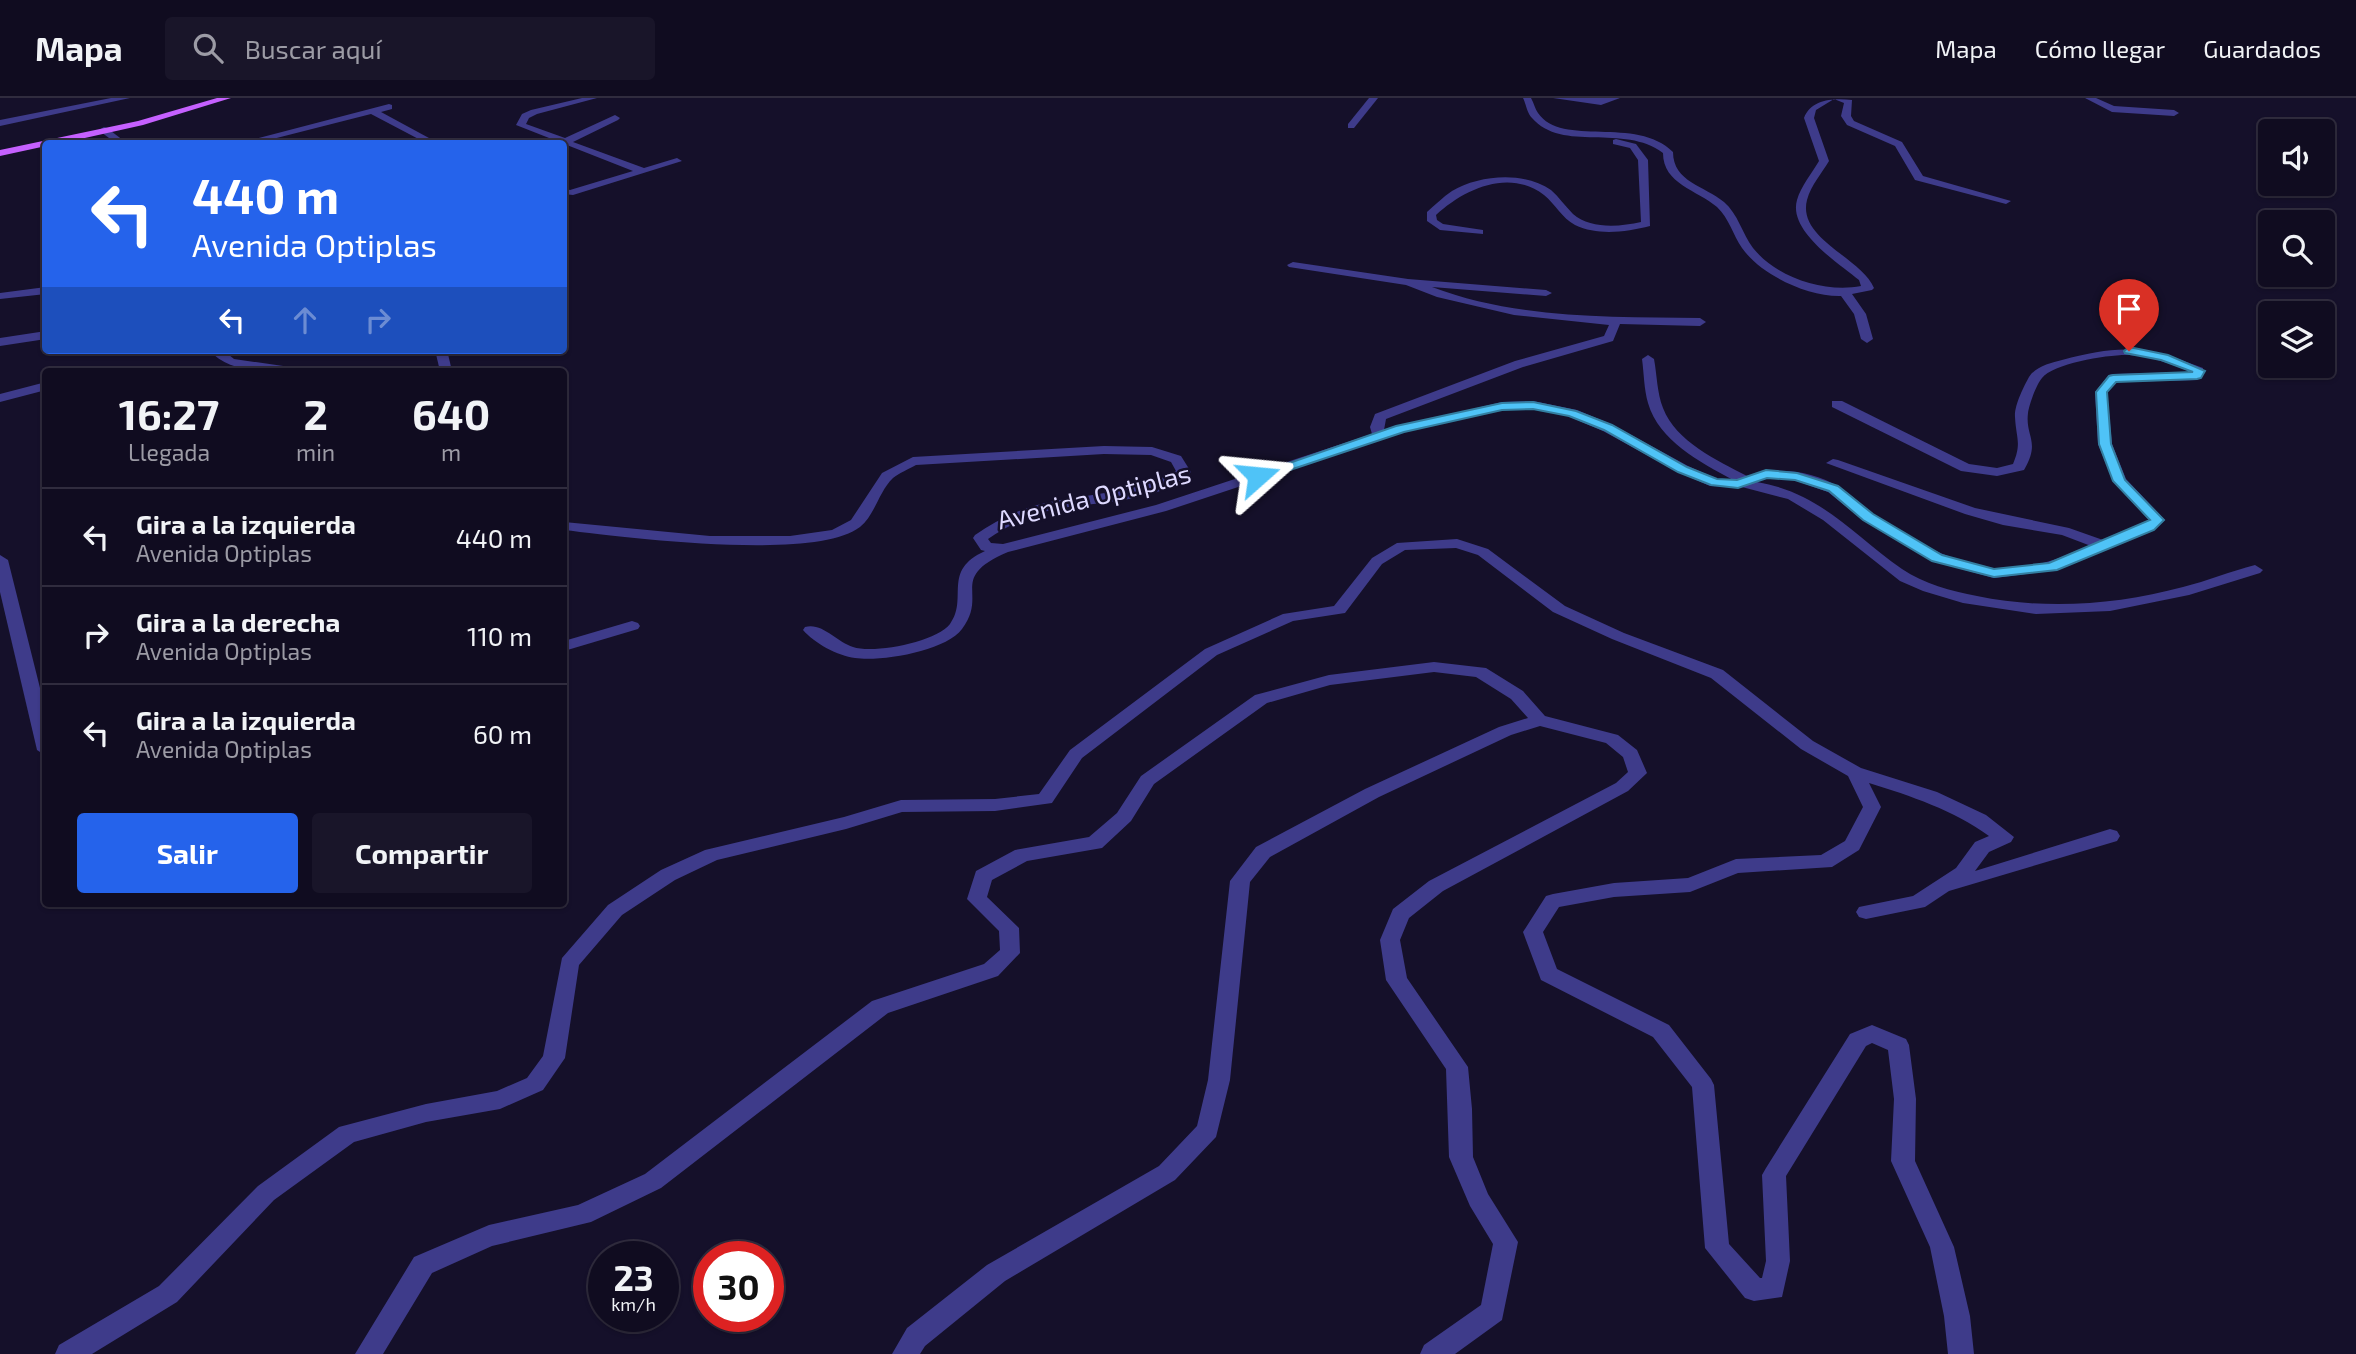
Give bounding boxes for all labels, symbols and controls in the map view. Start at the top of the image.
search box [165,17,655,80]
text: Mapa [35,28,123,68]
icon: search [189,29,227,67]
text: Buscar aquí [245,33,382,64]
text: Mapa [1935,34,1997,63]
text: Cómo llegar [2035,34,2165,63]
text: Guardados [2203,34,2321,63]
map controls [2258,119,2335,378]
button: sound [2258,119,2335,196]
text: 440 m [192,165,339,224]
icon: left [77,168,168,259]
button: search [2258,210,2335,287]
text: Avenida Optiplas [192,225,437,263]
pin [2099,279,2159,351]
icon: arrive [2110,290,2148,328]
icon: left [213,301,251,339]
icon: ahead [286,301,324,339]
icon: right [359,301,397,339]
button: layers [2258,301,2335,378]
text: 16:27 [119,388,219,438]
text: 2 [303,388,328,438]
text: 640 [412,388,490,438]
text: Llegada [128,438,210,466]
text: min [296,438,335,466]
text: m [441,438,461,466]
position arrow [1221,439,1295,513]
street label: Avenida Optiplas [993,456,1194,535]
text: Gira a la izquierda [136,508,356,539]
icon: left [77,518,115,556]
text: 440 m [456,522,532,553]
text: Avenida Optiplas [136,539,312,567]
text: Gira a la derecha [136,606,340,637]
icon: right [77,616,115,654]
text: 110 m [467,620,532,651]
text: Avenida Optiplas [136,637,312,665]
text: Gira a la izquierda [136,704,356,735]
icon: left [77,714,115,752]
text: 60 m [473,718,532,749]
text: Avenida Optiplas [136,735,312,763]
button: Salir [77,813,298,893]
button: Compartir [312,813,532,893]
speed limit sign: 30 [693,1241,784,1332]
text: 23 [613,1256,654,1298]
text: km/h [611,1293,656,1315]

